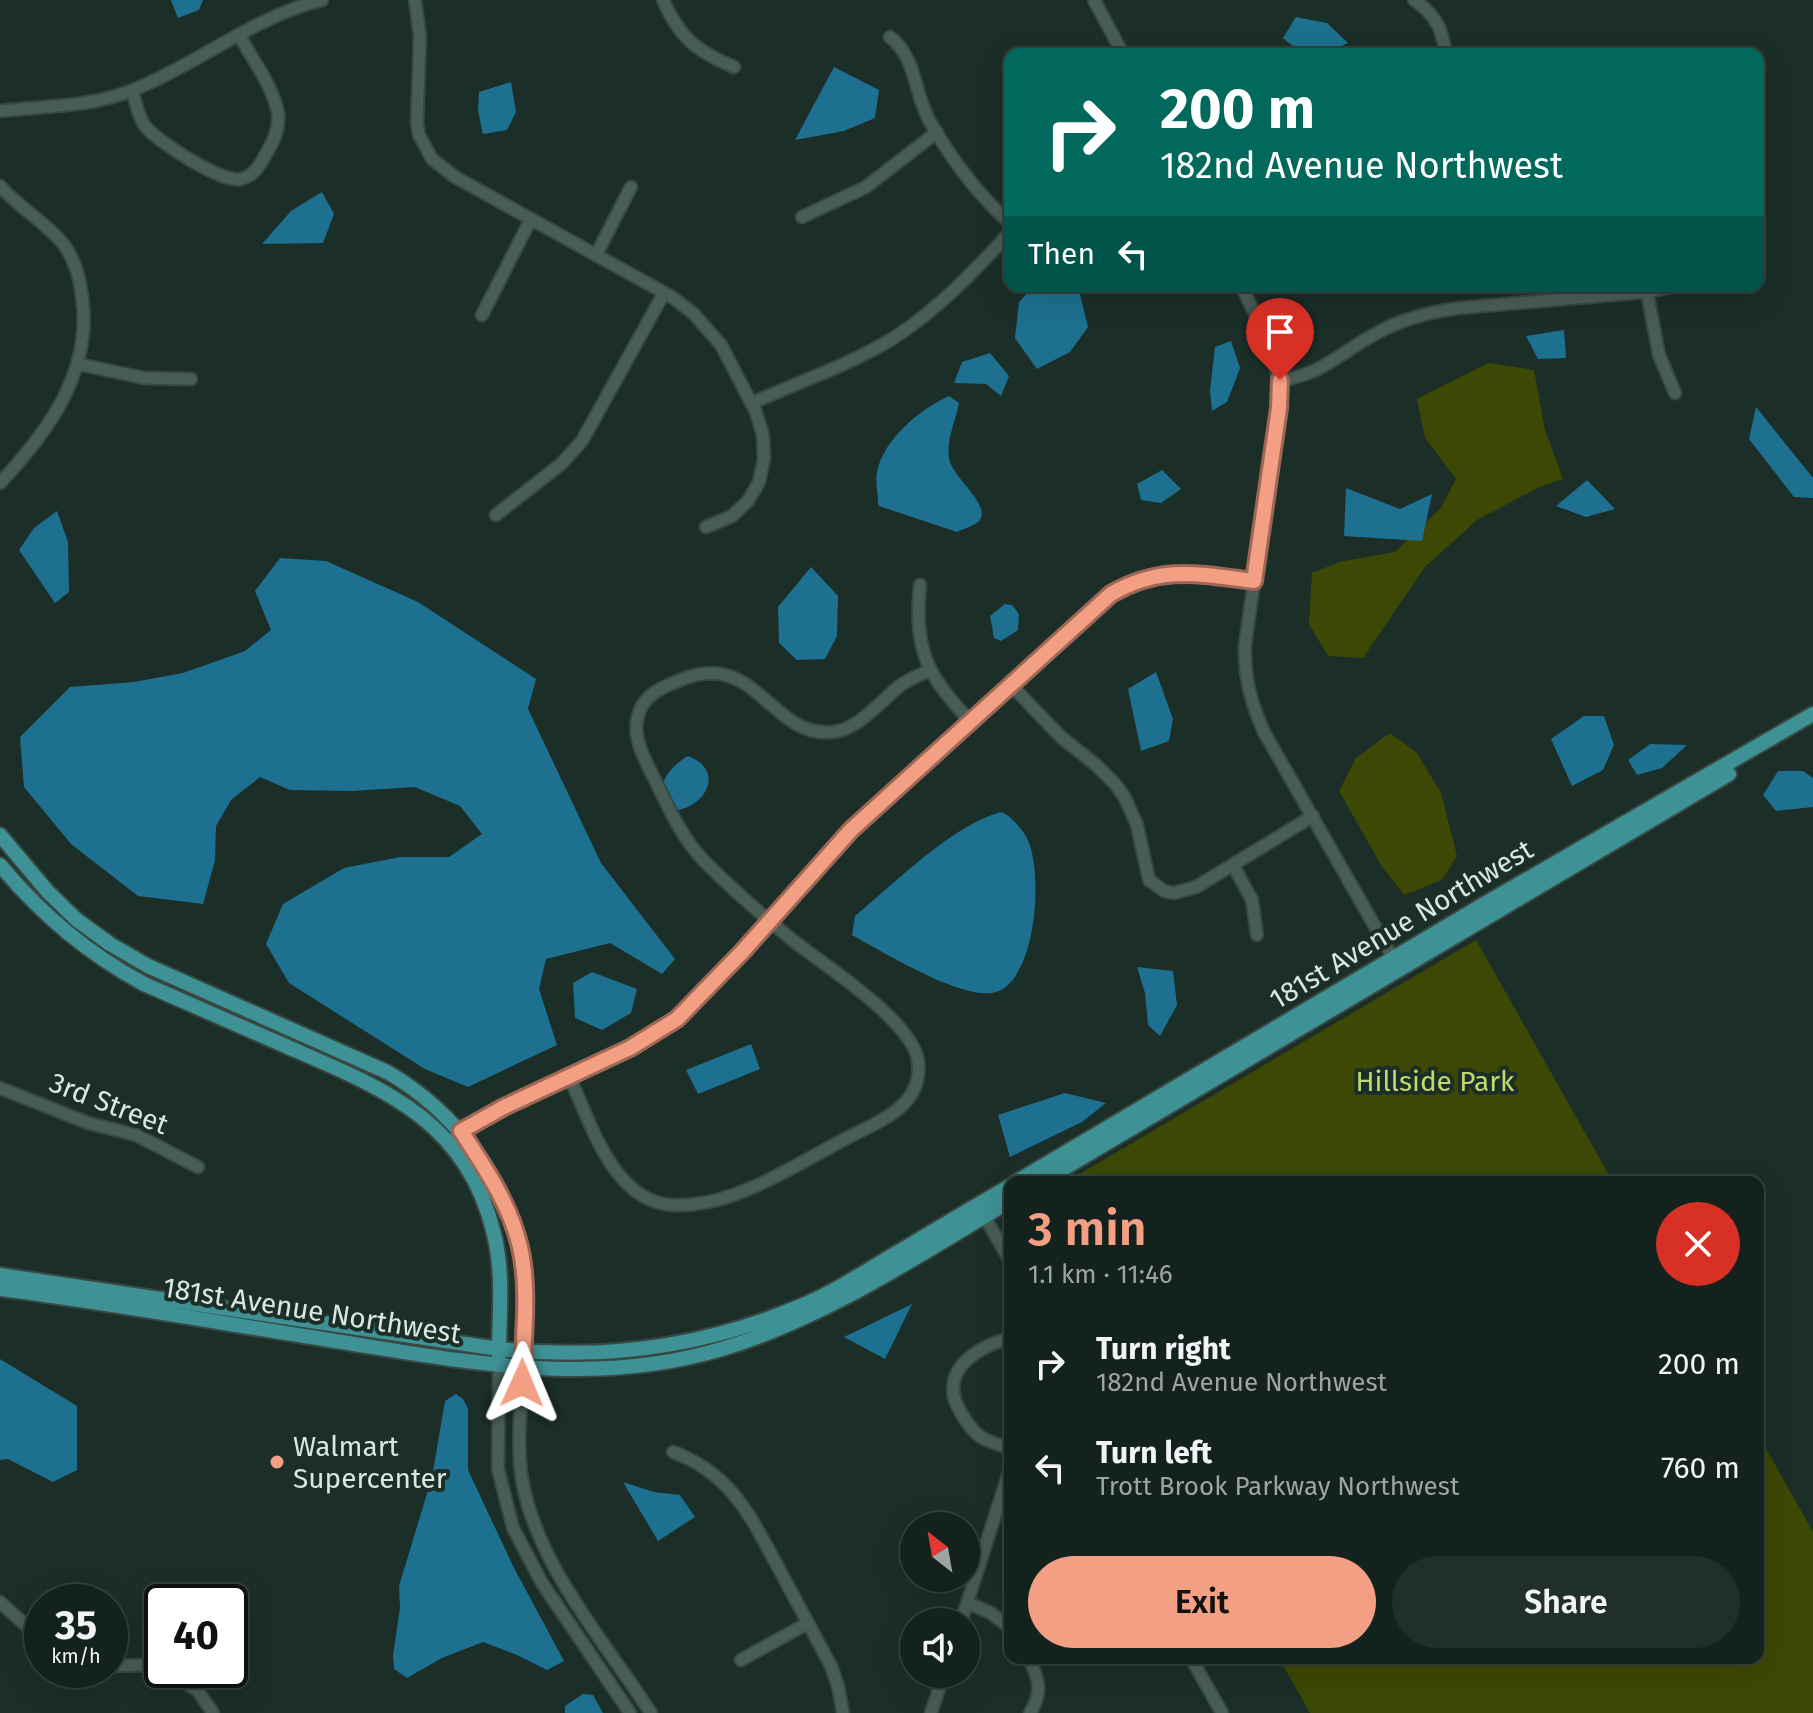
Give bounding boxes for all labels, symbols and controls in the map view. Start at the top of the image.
text: 200 m [1160,76,1315,143]
icon: right [1028,80,1132,184]
text: 182nd Avenue Northwest [1160,144,1563,188]
icon: left [1111,232,1155,276]
text: Then [1028,236,1095,272]
pin [1246,298,1314,380]
icon: arrive [1258,310,1302,354]
street label: 181st Avenue Northwest [1264,832,1540,1016]
park label: Hillside Park [1356,1065,1515,1098]
street label: 3rd Street [45,1066,173,1141]
text: 3 min [1028,1200,1146,1258]
button: close [1656,1202,1740,1286]
text: 1.1 km · 11:46 [1028,1259,1173,1290]
street label: 181st Avenue Northwest [161,1271,464,1350]
text: Turn right [1096,1331,1231,1367]
position arrow [480,1341,564,1425]
icon: right [1028,1342,1072,1386]
text: 200 m [1658,1346,1740,1382]
text: 182nd Avenue Northwest [1096,1367,1387,1398]
place label: Walmart Supercenter [293,1430,447,1495]
text: Turn left [1096,1435,1212,1471]
icon: left [1028,1446,1072,1490]
text: 760 m [1661,1450,1740,1486]
marker: Walmart Supercenter [268,1453,286,1471]
text: Trott Brook Parkway Northwest [1096,1471,1459,1502]
north arrow [900,1512,980,1592]
map controls [900,1512,980,1688]
button: Exit [1028,1556,1376,1648]
button: Share [1392,1556,1740,1648]
speed limit sign: 40 [144,1584,248,1688]
text: 35 [55,1602,97,1650]
button: sound [900,1608,980,1688]
text: km/h [51,1644,101,1668]

